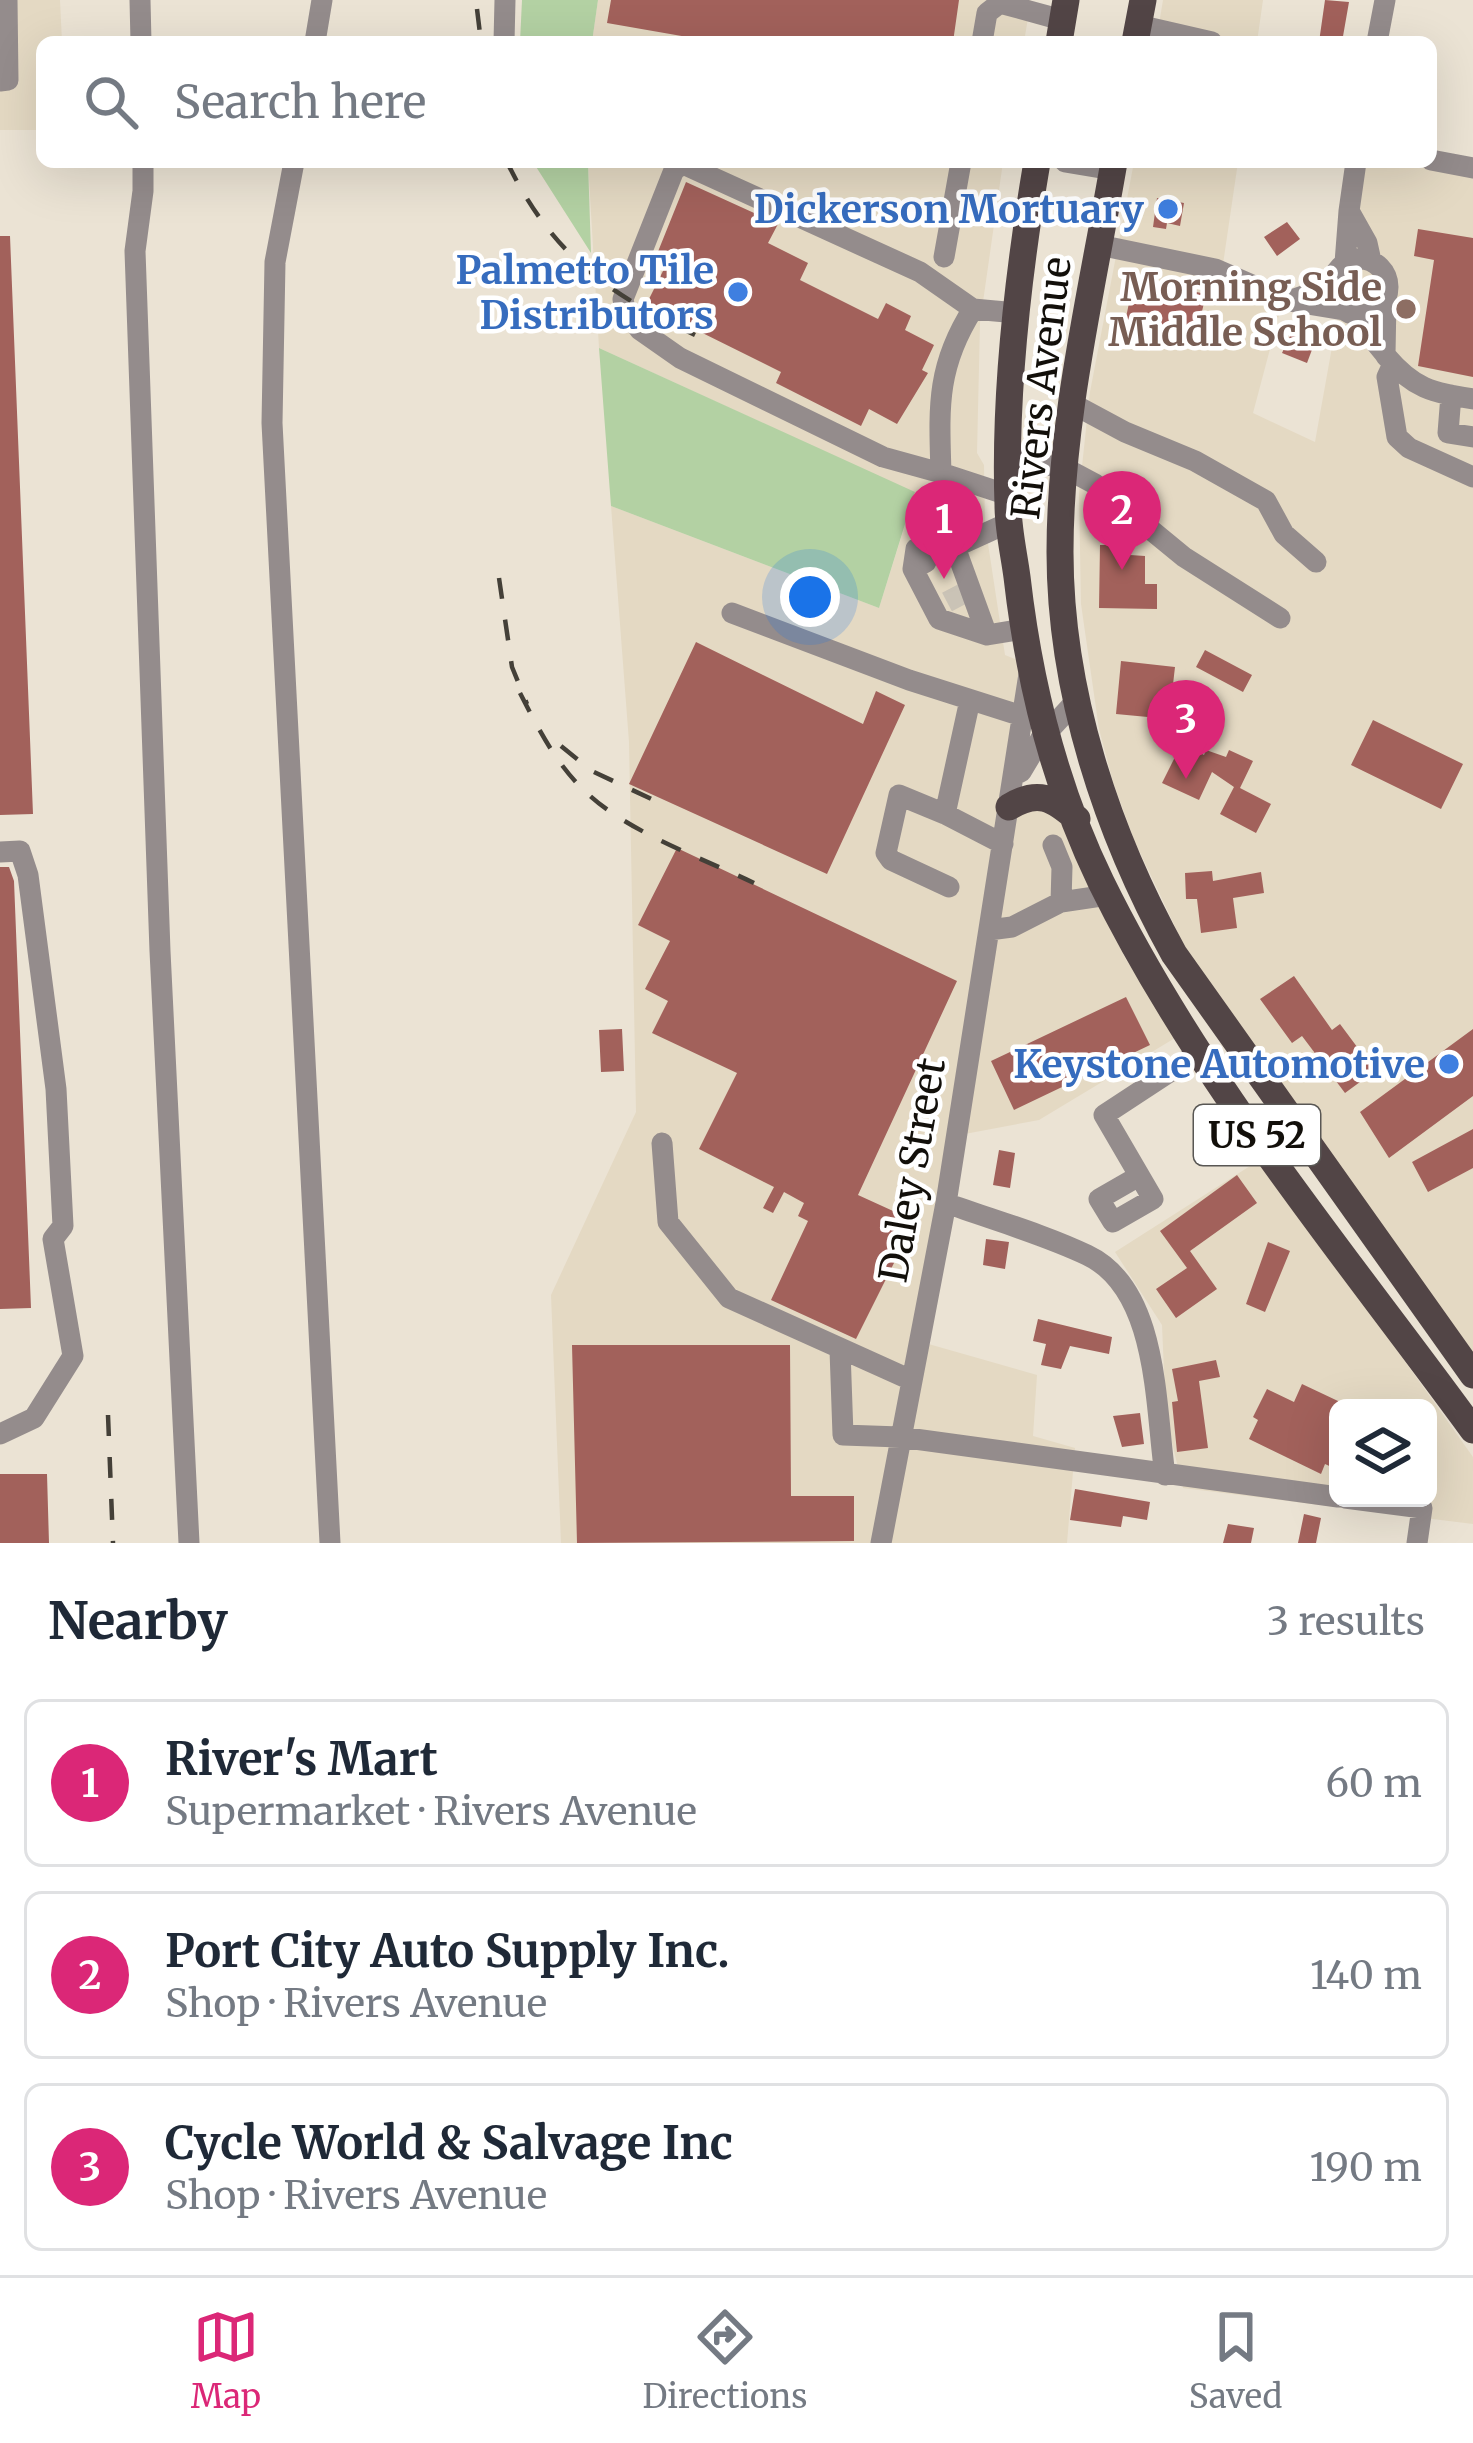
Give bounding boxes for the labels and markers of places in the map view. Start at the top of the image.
place label: Dickerson Mortuary [754,185,1145,234]
marker: Dickerson Mortuary [1155,196,1181,222]
place label: Palmetto Tile Distributors [456,246,714,340]
place label: Morning Side Middle School [1108,263,1382,357]
marker: Palmetto Tile Distributors [725,279,751,305]
marker: Morning Side Middle School [1393,296,1419,322]
pin: 2 [1083,471,1161,570]
pin: 1 [905,480,983,579]
pin: 3 [1147,680,1225,779]
place label: Keystone Automotive [1013,1040,1425,1089]
marker: Keystone Automotive [1436,1051,1462,1077]

